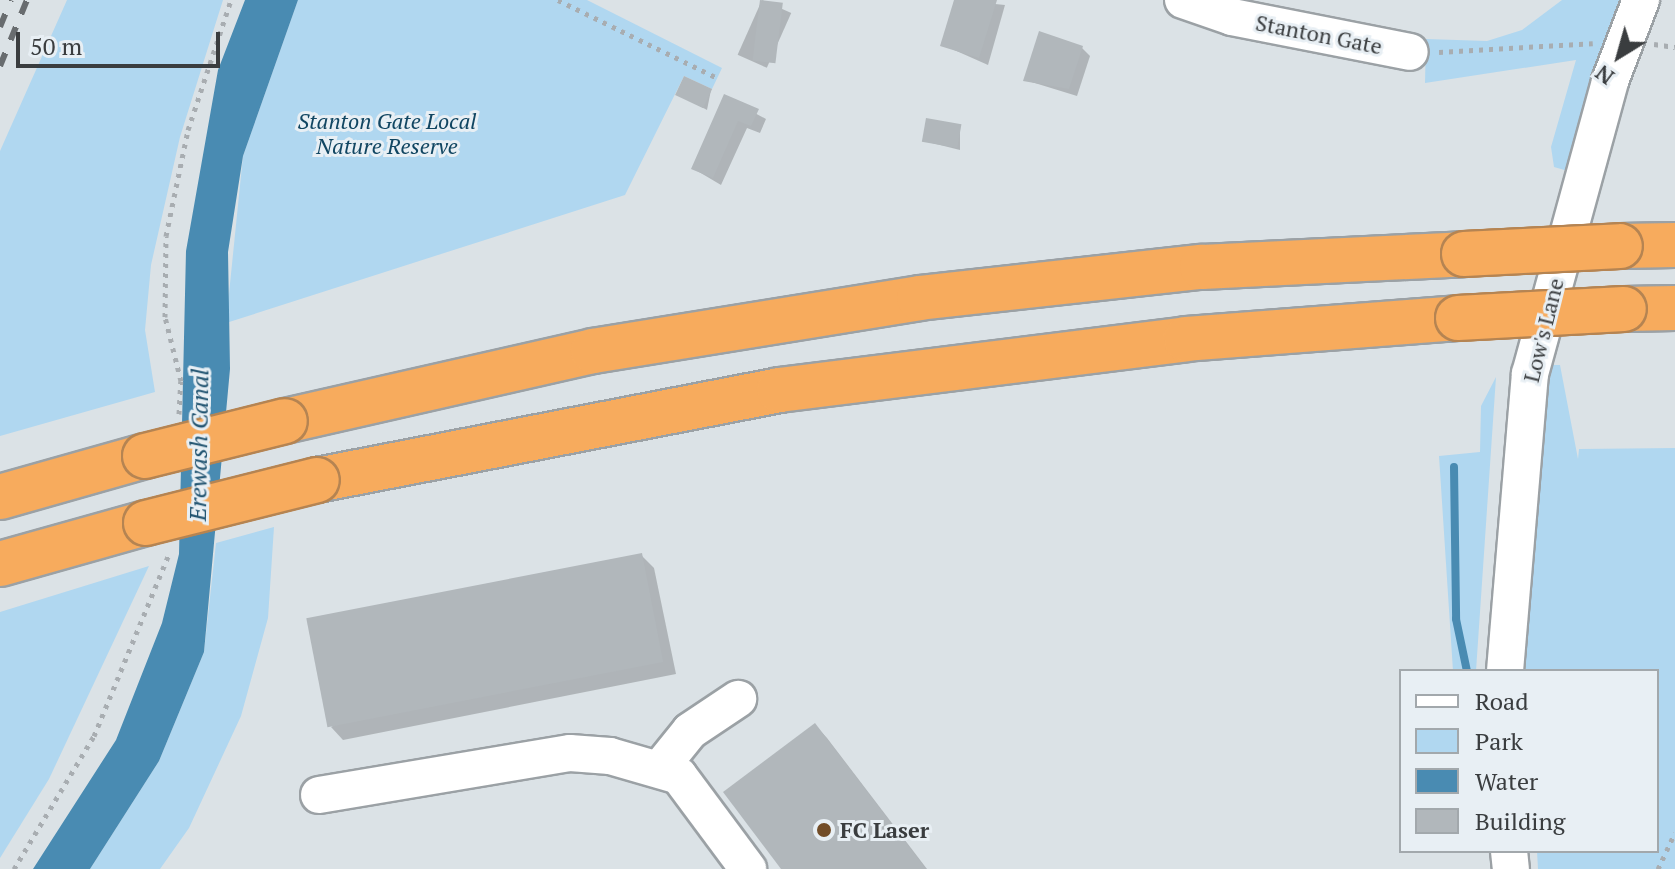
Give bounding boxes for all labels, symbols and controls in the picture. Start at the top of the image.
street label: Stanton Gate [1253,9,1385,59]
scale bar [20,16,224,66]
north arrow [1579,16,1659,96]
text: 50 m [30,30,82,62]
text: N [1589,59,1620,92]
park label: Stanton Gate Local Nature Reserve [298,107,476,158]
street label: Low's Lane [1517,275,1569,385]
water label: Erewash Canal [183,369,215,521]
legend [1399,669,1659,853]
text: Road [1475,685,1529,717]
text: Park [1475,725,1523,757]
text: Water [1475,765,1538,797]
text: Building [1475,805,1565,837]
place label: FC Laser [840,817,929,843]
marker: FC Laser [815,821,833,839]

